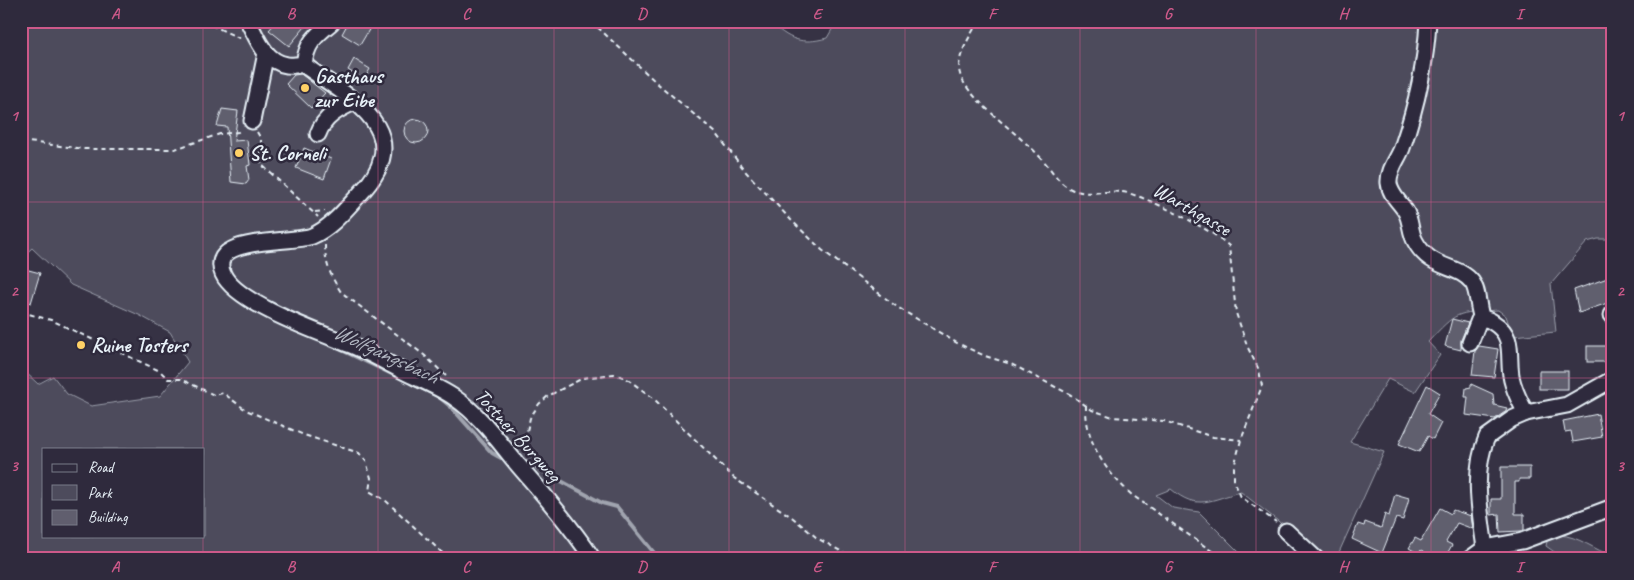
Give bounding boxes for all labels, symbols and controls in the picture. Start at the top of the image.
text: A [111,4,121,24]
text: B [287,4,297,24]
text: C [462,4,472,24]
text: D [637,4,648,24]
text: E [813,4,824,24]
text: F [988,4,999,24]
text: G [1164,4,1174,24]
text: H [1338,4,1350,24]
text: I [1516,4,1526,24]
place label: Gasthaus zur Eibe [315,63,385,113]
marker: Gasthaus zur Eibe [299,82,311,94]
text: 1 [10,106,19,126]
text: 1 [1616,106,1625,126]
place label: St. Corneli [249,140,329,166]
marker: St. Corneli [233,147,245,159]
street label: Warthgasse [1149,176,1236,242]
text: 2 [10,281,19,301]
text: 2 [1616,281,1625,301]
water label: Wolfgangsbach [329,318,444,391]
place label: Ruine Tosters [91,332,190,358]
marker: Ruine Tosters [75,339,87,351]
street label: Tostner Burgweg [469,383,568,488]
legend [42,448,205,538]
text: 3 [10,456,19,476]
text: 3 [1616,456,1625,476]
text: Road [88,458,115,477]
text: Park [88,484,113,503]
text: Building [88,508,128,527]
text: A [111,557,121,577]
text: B [287,557,297,577]
text: C [462,557,472,577]
text: D [637,557,648,577]
text: E [813,557,824,577]
text: F [988,557,999,577]
text: G [1164,557,1174,577]
text: H [1338,557,1350,577]
text: I [1516,557,1526,577]

